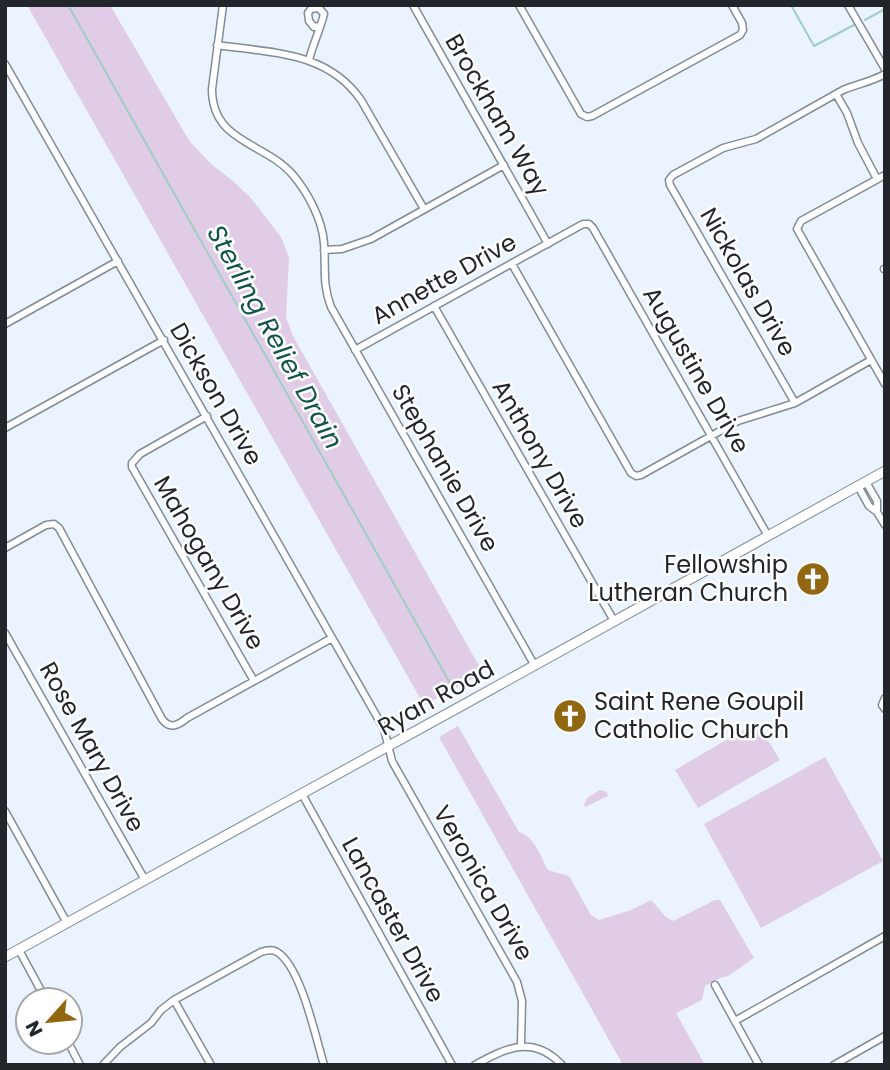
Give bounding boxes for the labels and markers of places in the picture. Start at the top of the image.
place label: Fellowship Lutheran Church [588,548,788,609]
church icon: Fellowship Lutheran Church [794,560,832,598]
place label: Saint Rene Goupil Catholic Church [594,685,804,746]
church icon: Saint Rene Goupil Catholic Church [551,697,589,735]

